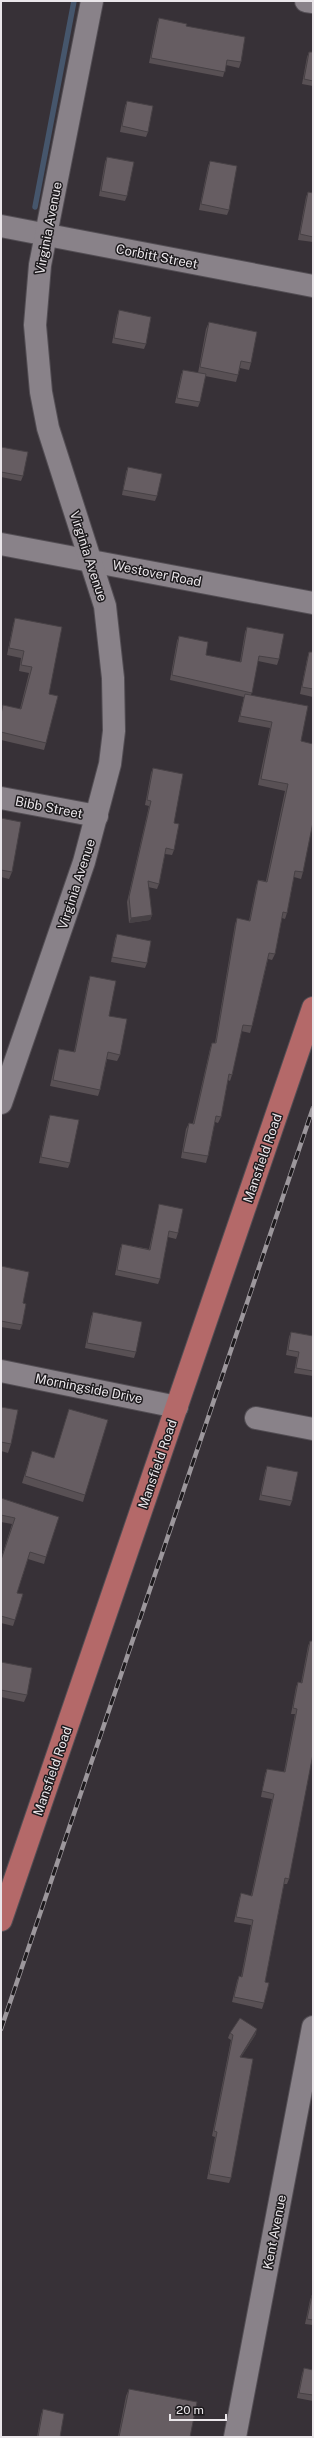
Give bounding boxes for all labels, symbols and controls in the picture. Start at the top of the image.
street label: Virginia Avenue [32,181,65,276]
street label: Corbitt Street [115,241,199,272]
street label: Virginia Avenue [67,509,110,603]
street label: Westover Road [111,557,203,589]
street label: Bibb Street [14,794,84,821]
street label: Virginia Avenue [55,837,98,931]
street label: Mansfield Road [240,1111,285,1205]
street label: Morningside Drive [34,1371,144,1406]
street label: Mansfield Road [135,1417,180,1511]
street label: Mansfield Road [30,1724,75,1818]
street label: Kent Avenue [260,2193,289,2271]
scale bar [170,2396,226,2422]
text: 20 m [176,2403,204,2417]

